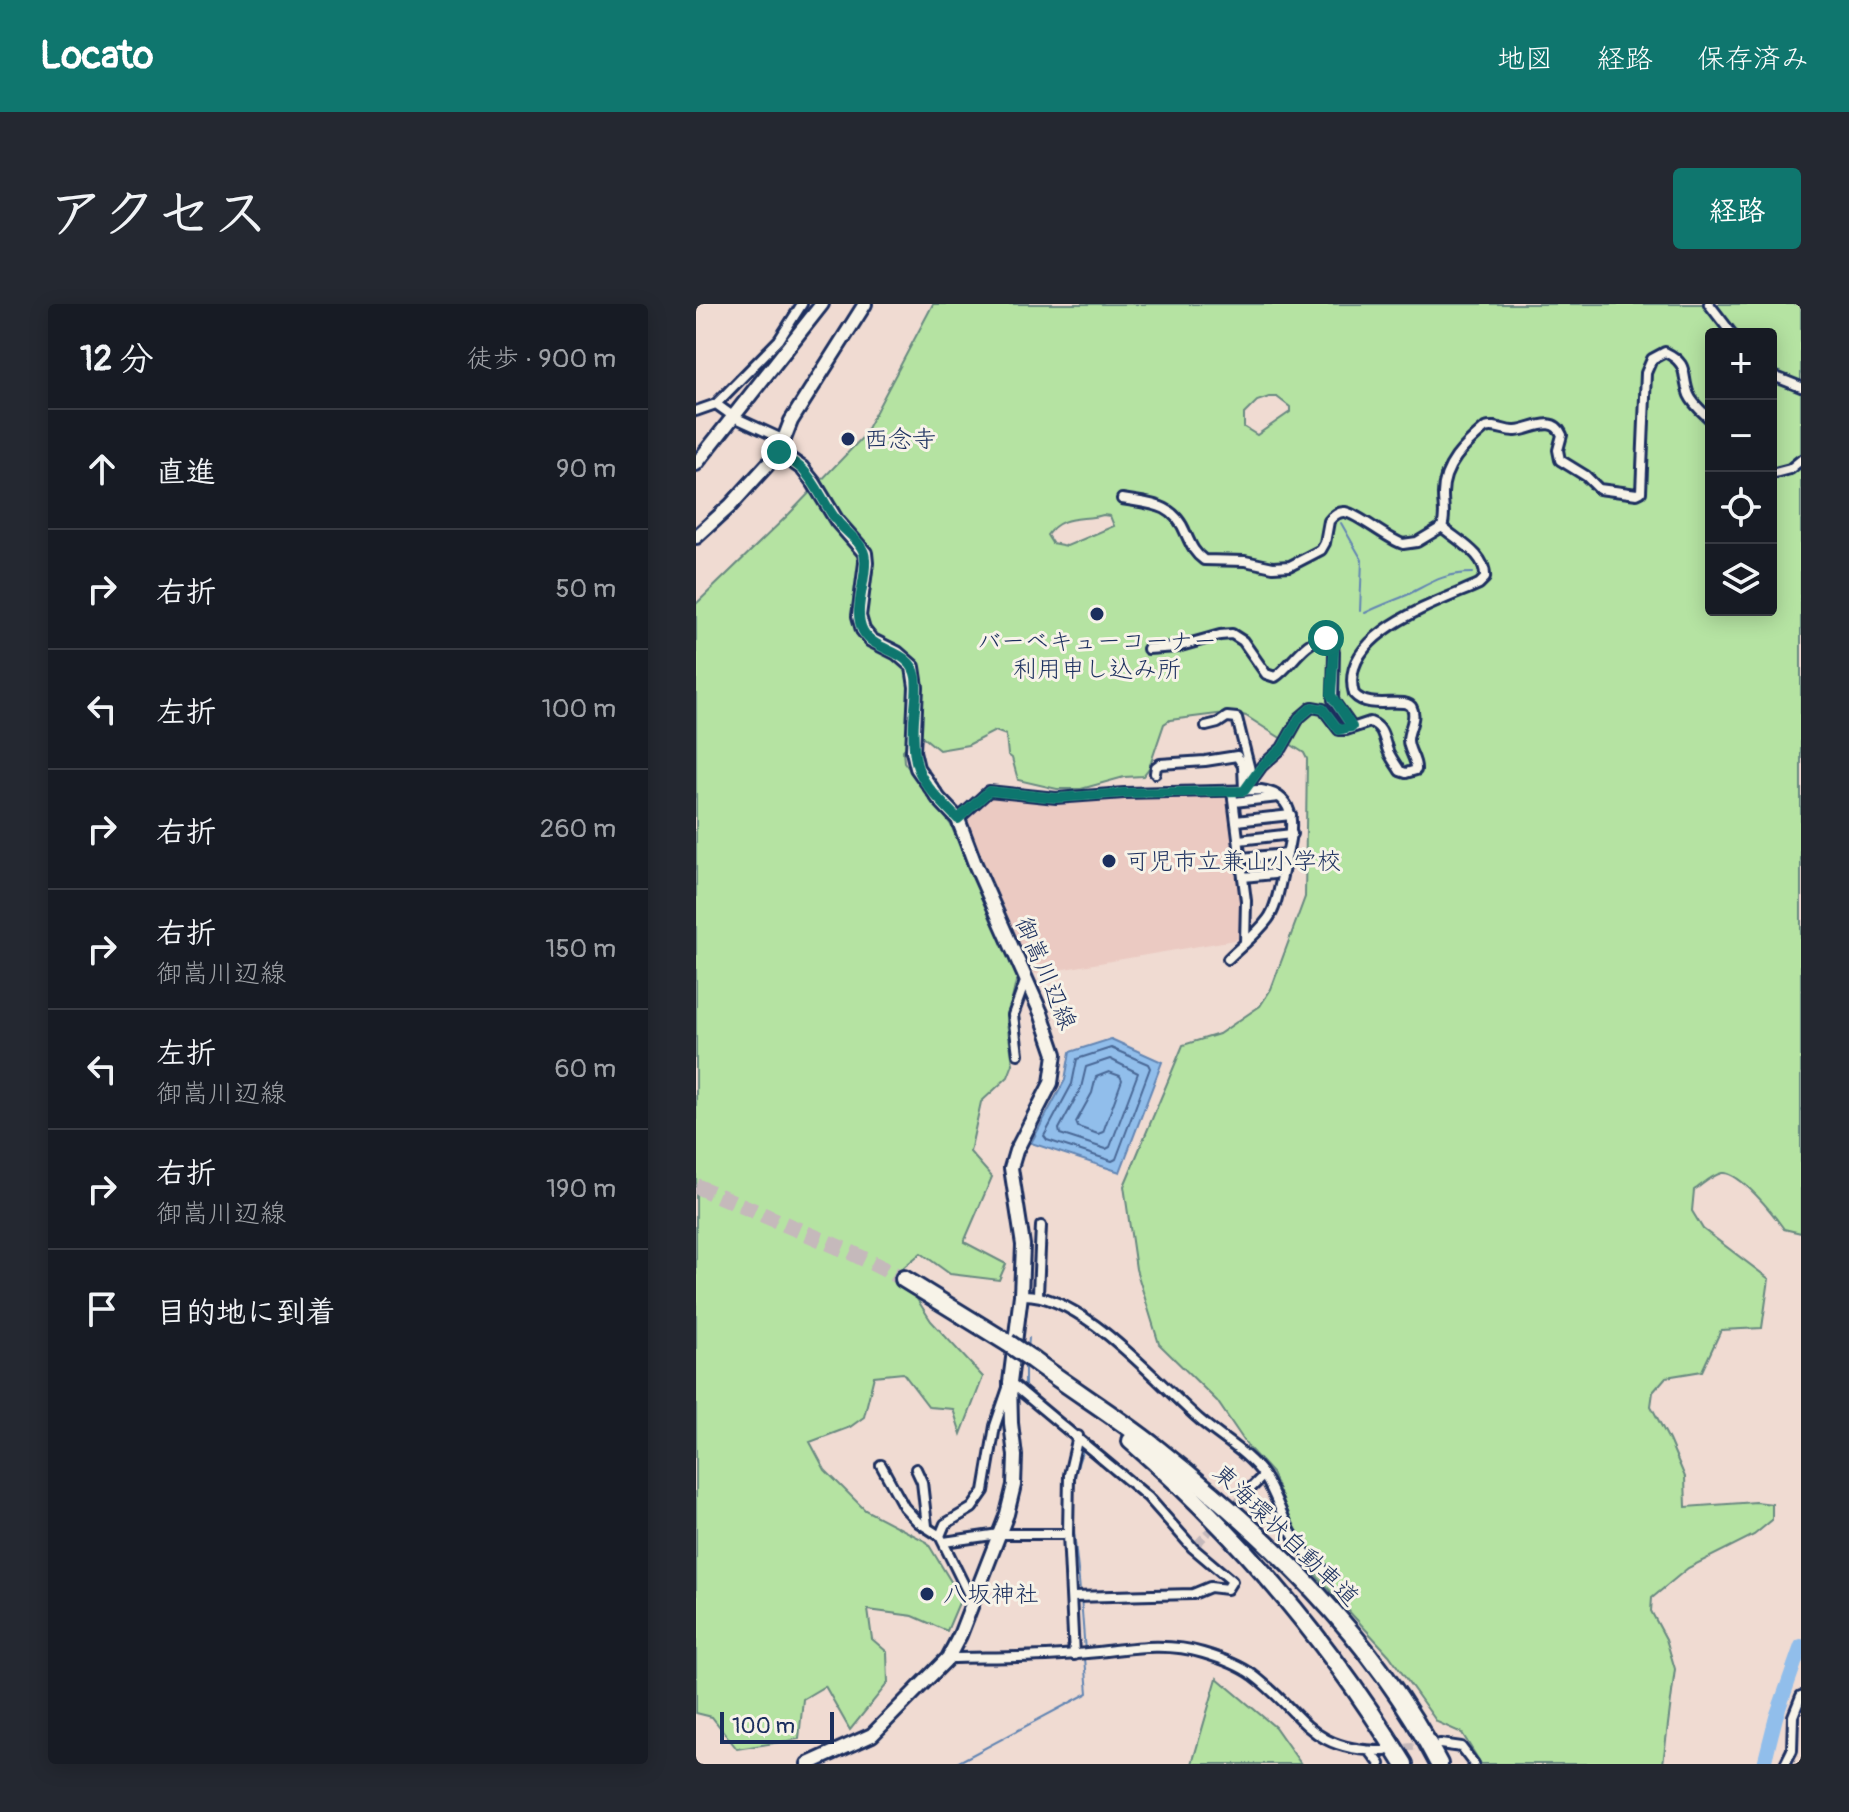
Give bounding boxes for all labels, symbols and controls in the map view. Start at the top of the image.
text: Locato [40,32,153,80]
text: 地図 [1497,42,1553,77]
text: 経路 [1597,42,1653,77]
text: 保存済み [1697,42,1809,77]
button: 経路 [1673,168,1801,249]
text: アクセス [48,180,269,249]
map controls [1705,328,1777,616]
button: + [1705,328,1777,400]
text: 12 分 [80,338,154,381]
text: 徒歩 · 900 m [467,343,616,375]
button: − [1705,400,1777,472]
place label: 西念寺 [864,425,936,454]
marker: 西念寺 [839,430,857,448]
route end [761,434,797,470]
icon: ahead [80,447,124,491]
text: 90 m [556,453,616,485]
text: 直進 [156,454,216,491]
button: locate [1705,472,1777,544]
button: layers [1705,544,1777,616]
icon: right [80,567,124,611]
text: 50 m [555,573,616,605]
text: 右折 [156,574,216,611]
marker: バーベキューコーナー 利用申し込み所 [1088,605,1106,623]
route start [1308,620,1344,656]
place label: バーベキューコーナー 利用申し込み所 [977,627,1217,684]
icon: left [80,687,124,731]
text: 100 m [542,693,616,725]
text: 左折 [156,694,216,731]
icon: right [80,807,124,851]
text: 260 m [540,813,616,845]
text: 右折 [156,814,216,851]
place label: 可児市立兼山小学校 [1125,847,1341,876]
marker: 可児市立兼山小学校 [1100,852,1118,870]
street label: 御嵩川辺線 [1009,912,1082,1034]
text: 右折 [156,915,216,952]
icon: right [80,927,124,971]
text: 150 m [545,933,616,965]
text: 御嵩川辺線 [156,958,286,990]
text: 左折 [156,1035,216,1072]
icon: left [80,1047,124,1091]
text: 60 m [554,1053,616,1085]
text: 御嵩川辺線 [156,1078,286,1110]
text: 右折 [156,1155,216,1192]
icon: right [80,1167,124,1211]
text: 190 m [546,1173,616,1205]
text: 御嵩川辺線 [156,1198,286,1230]
icon: arrive [80,1287,124,1331]
text: 目的地に到着 [156,1294,336,1331]
street label: 東海環状自動車道 [1207,1458,1365,1612]
place label: 八坂神社 [943,1580,1039,1609]
marker: 八坂神社 [918,1585,936,1603]
scale bar [720,1708,834,1744]
text: 100 m [732,1712,795,1740]

